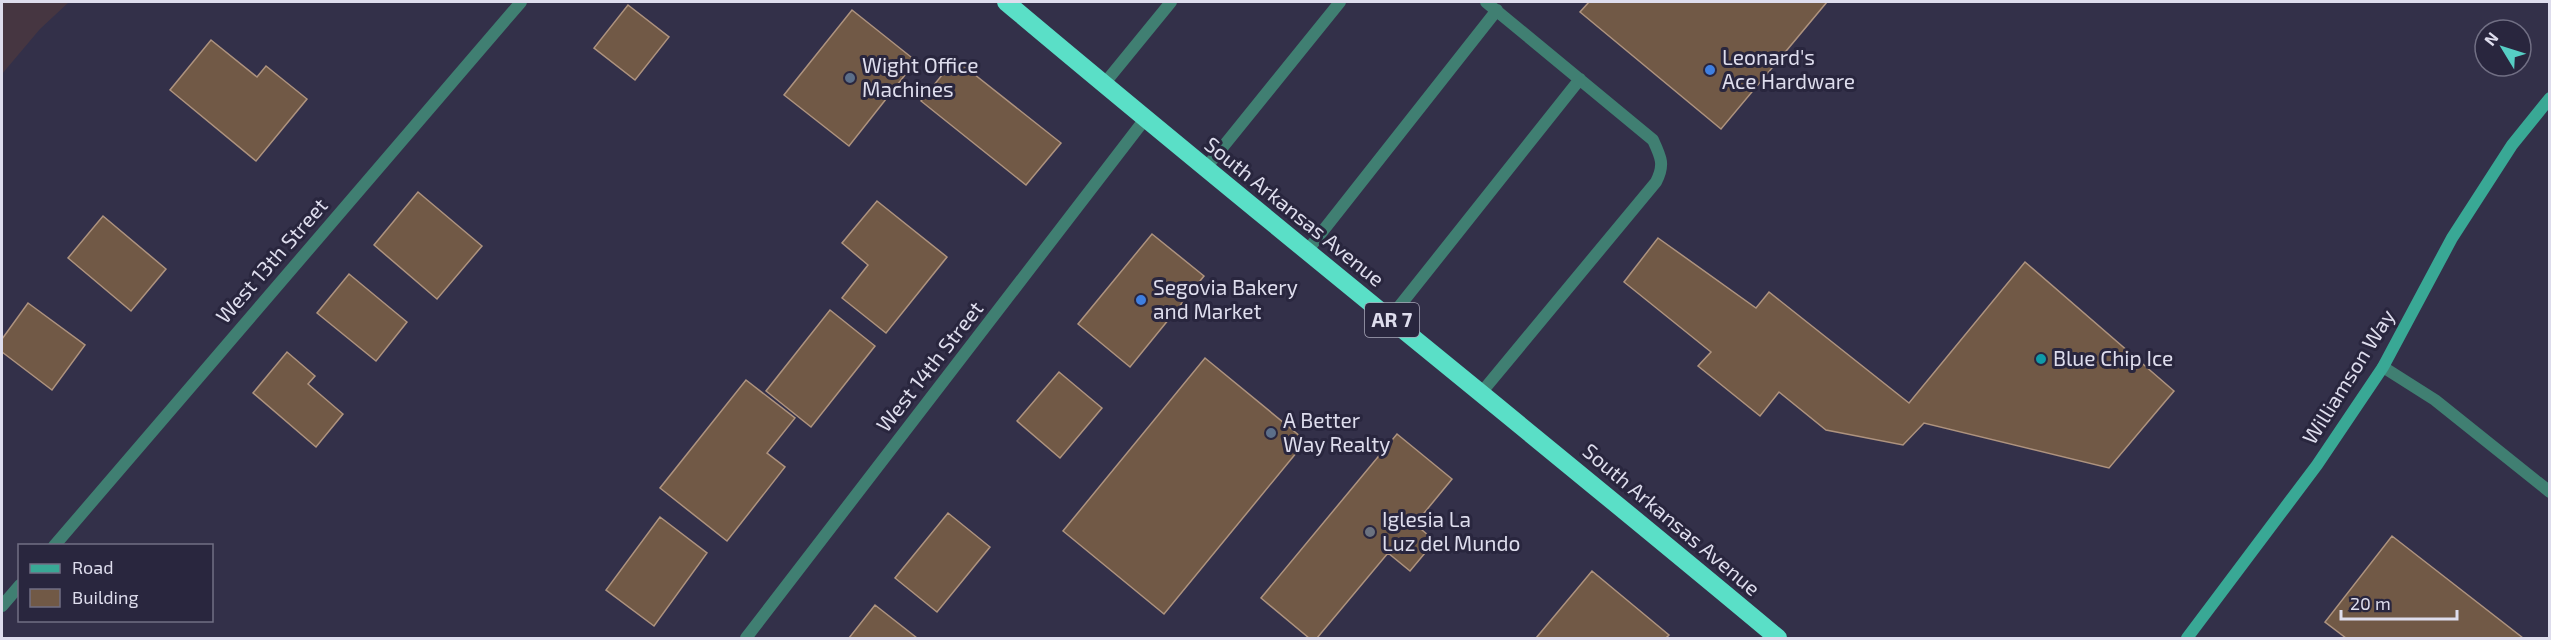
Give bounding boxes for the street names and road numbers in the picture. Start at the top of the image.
street label: South Arkansas Avenue [1200,131,1390,291]
street label: West 13th Street [210,192,332,328]
street label: West 14th Street [870,296,988,436]
road number: AR 7 [1365,303,1419,337]
street label: Williamson Way [2296,304,2399,448]
street label: South Arkansas Avenue [1578,437,1766,600]

